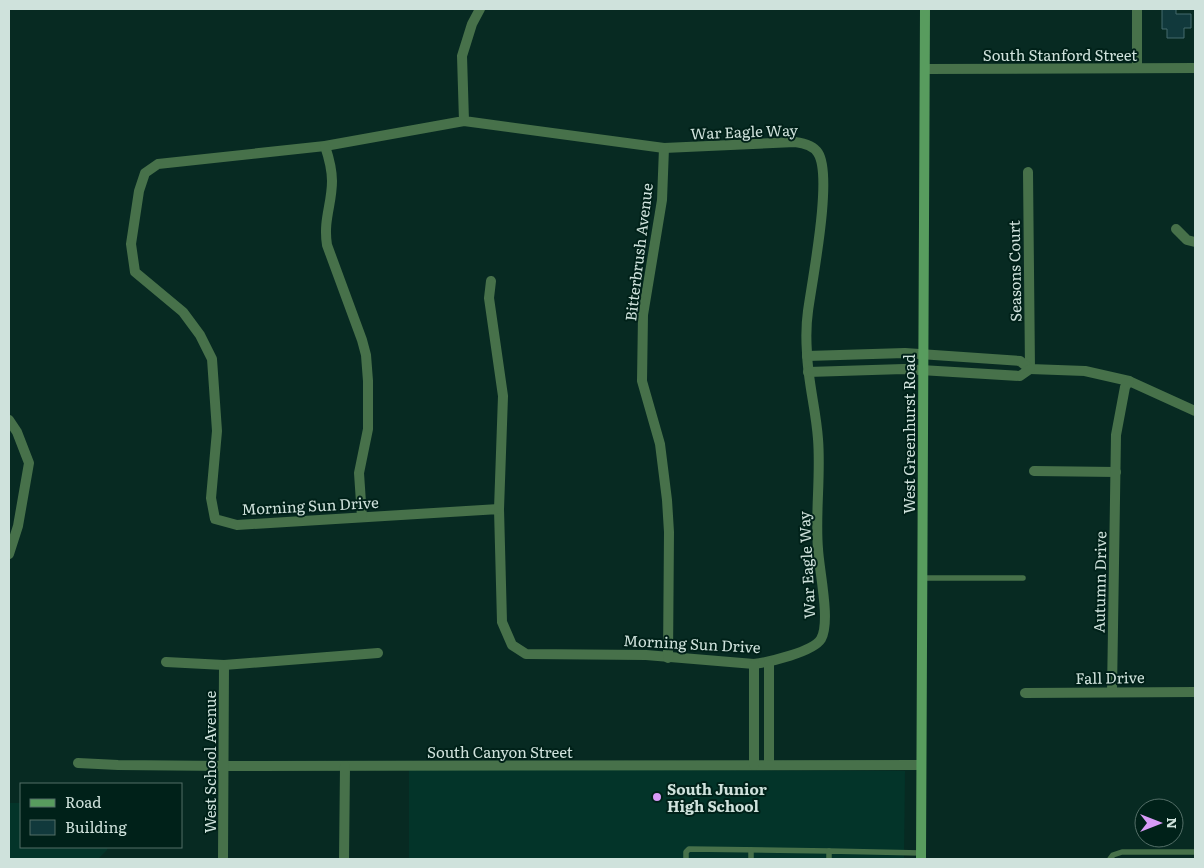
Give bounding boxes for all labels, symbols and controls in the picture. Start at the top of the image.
street label: South Stanford Street [983,43,1137,66]
street label: War Eagle Way [690,118,799,144]
street label: Bitterbrush Avenue [618,181,658,322]
street label: Seasons Court [1002,220,1026,322]
street label: West Greenhurst Road [897,354,920,514]
street label: Morning Sun Drive [241,490,379,520]
street label: War Eagle Way [792,510,820,619]
street label: Autumn Drive [1087,531,1111,633]
street label: Morning Sun Drive [623,628,761,658]
street label: Fall Drive [1075,665,1145,689]
street label: West School Avenue [198,691,221,833]
street label: South Canyon Street [427,740,573,763]
place label: South Junior High School [667,777,767,817]
legend [20,783,182,848]
text: Road [65,790,101,813]
marker: South Junior High School [651,791,663,803]
north arrow [1134,798,1184,848]
text: Building [65,815,127,838]
text: N [1163,817,1183,829]

